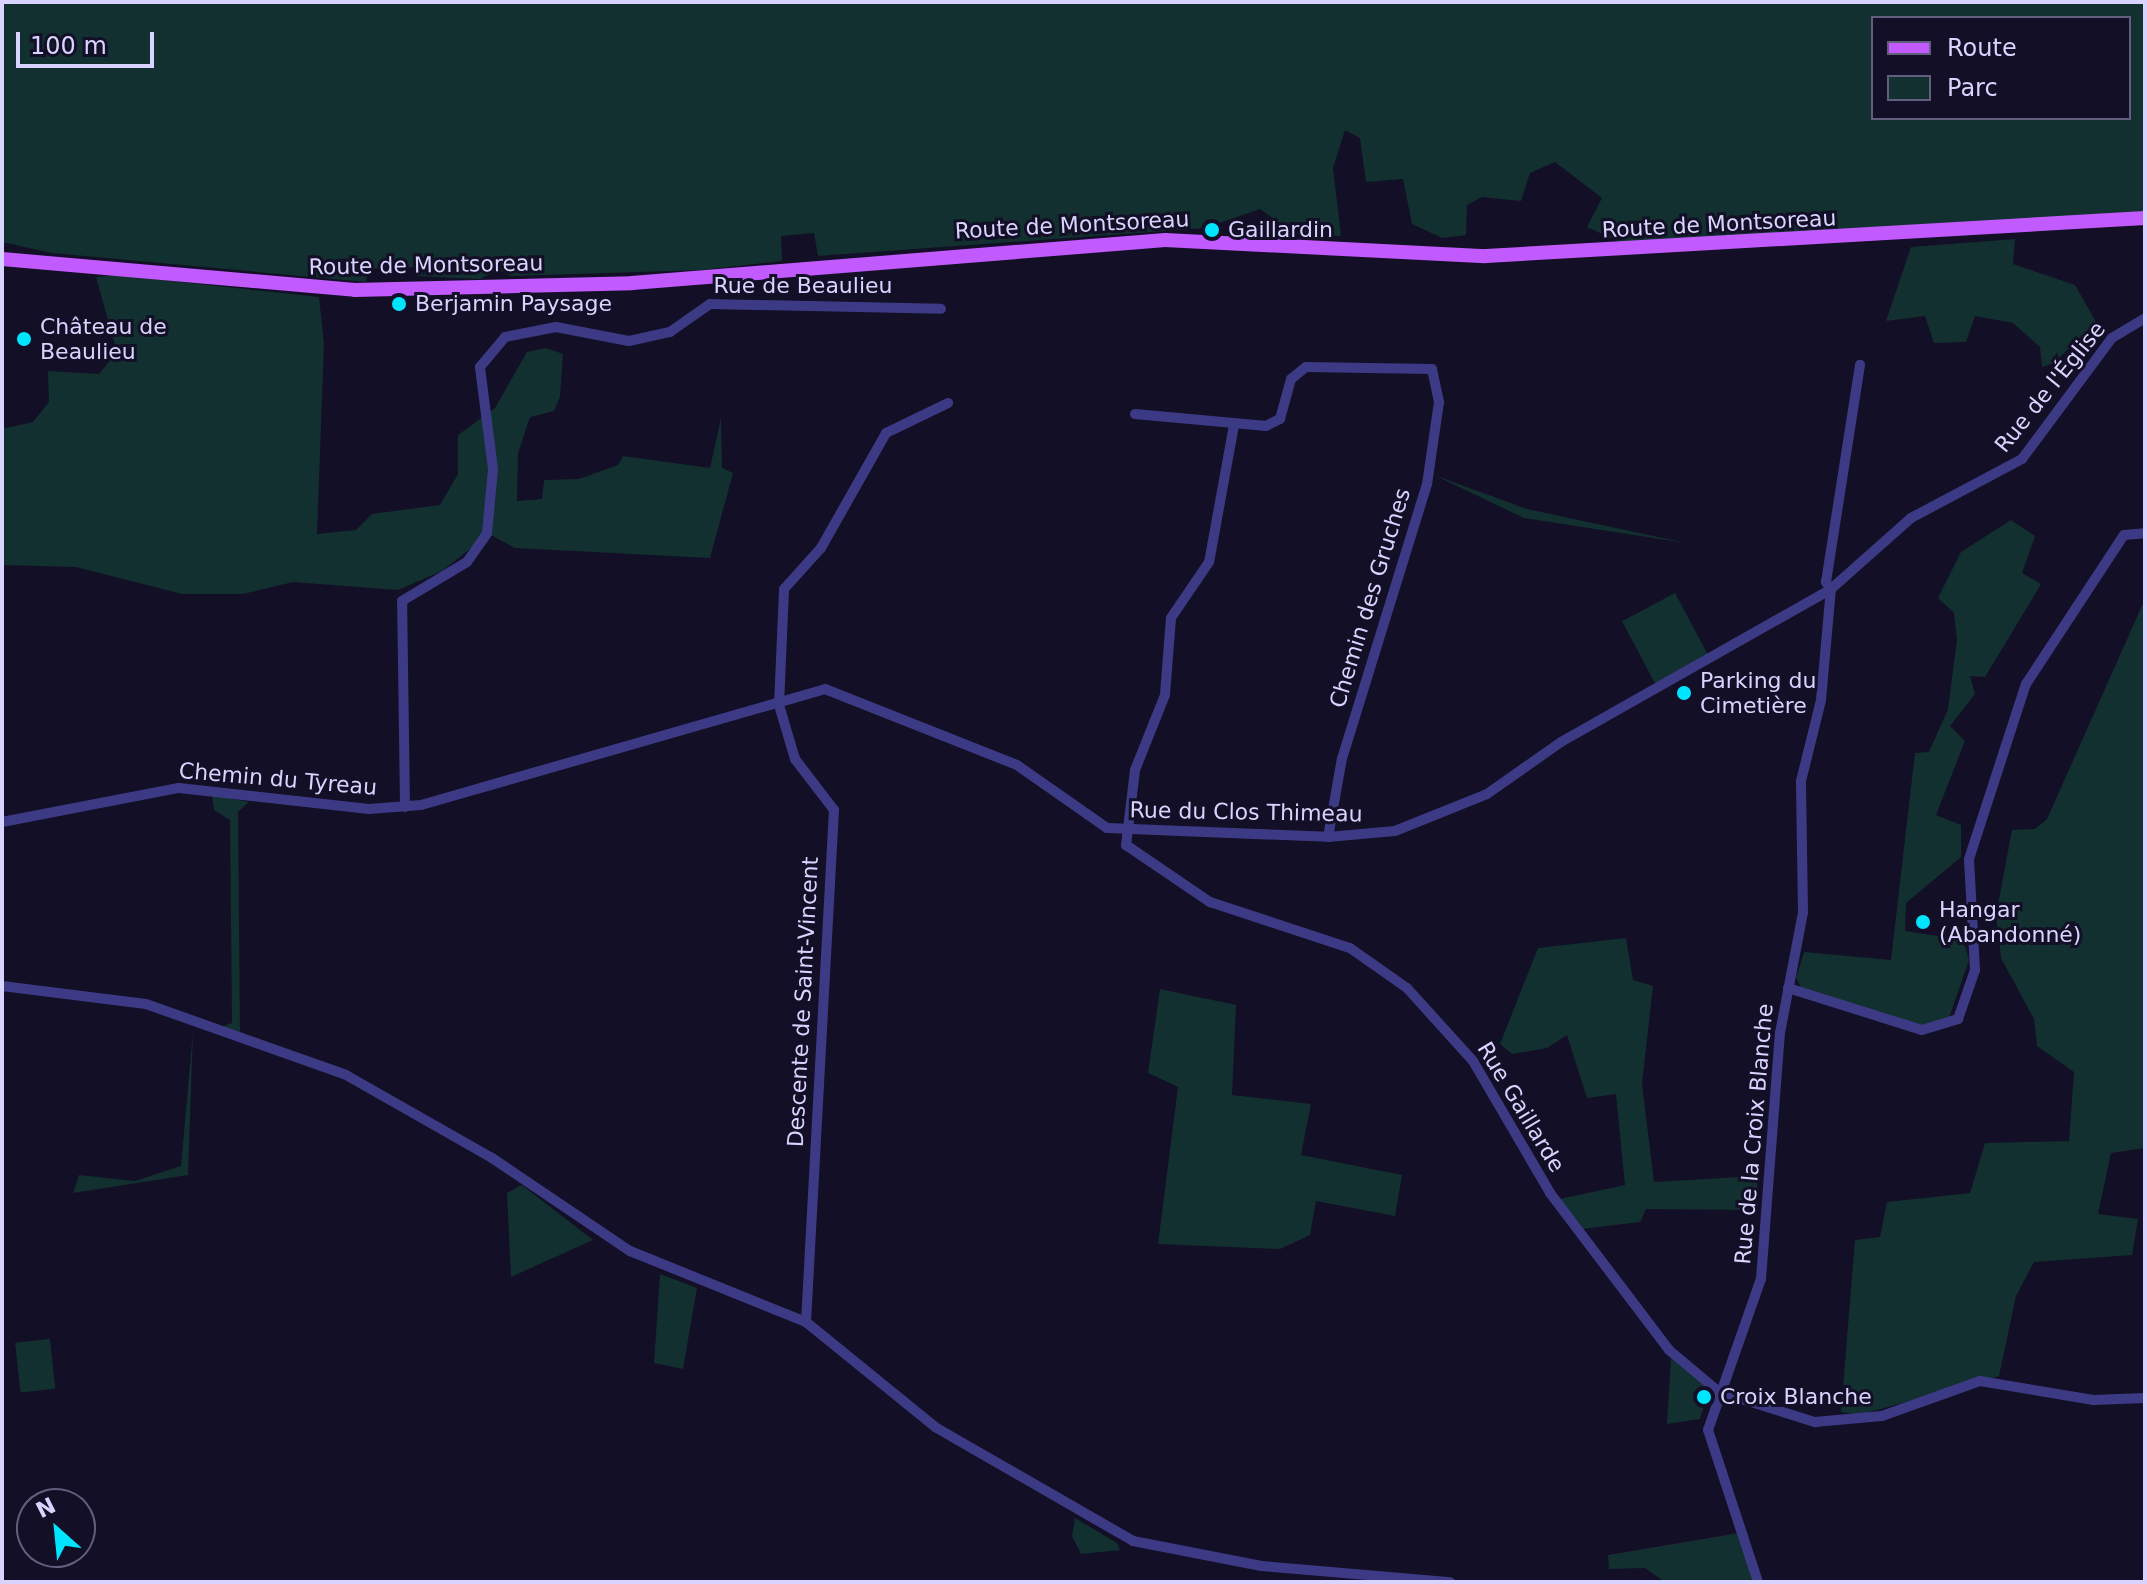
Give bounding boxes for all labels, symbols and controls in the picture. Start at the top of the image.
scale bar [20,16,158,66]
legend [1871,16,2131,120]
text: 100 m [30,32,107,60]
text: Route [1947,34,2017,62]
text: Parc [1947,74,1998,102]
street label: Route de Montsoreau [1601,205,1837,243]
street label: Route de Montsoreau [954,206,1190,244]
place label: Gaillardin [1228,217,1333,243]
marker: Gaillardin [1203,221,1221,239]
street label: Route de Montsoreau [308,250,544,280]
street label: Rue de Beaulieu [713,273,893,299]
place label: Berjamin Paysage [415,291,612,317]
marker: Berjamin Paysage [390,295,408,313]
place label: Château de Beaulieu [40,313,167,364]
street label: Rue de l'Église [1989,316,2111,458]
marker: Château de Beaulieu [15,330,33,348]
street label: Chemin des Gruches [1324,485,1416,711]
place label: Parking du Cimetière [1700,667,1816,718]
marker: Parking du Cimetière [1675,684,1693,702]
street label: Chemin du Tyreau [178,757,378,801]
street label: Rue du Clos Thimeau [1129,797,1363,827]
street label: Descente de Saint-Vincent [782,856,824,1148]
place label: Hangar (Abandonné) [1939,896,2081,948]
marker: Hangar (Abandonné) [1914,913,1932,931]
street label: Rue de la Croix Blanche [1729,1003,1779,1265]
street label: Rue Gaillarde [1472,1037,1570,1177]
place label: Croix Blanche [1720,1384,1872,1410]
marker: Croix Blanche [1695,1388,1713,1406]
north arrow [16,1488,96,1568]
text: N [32,1493,60,1523]

